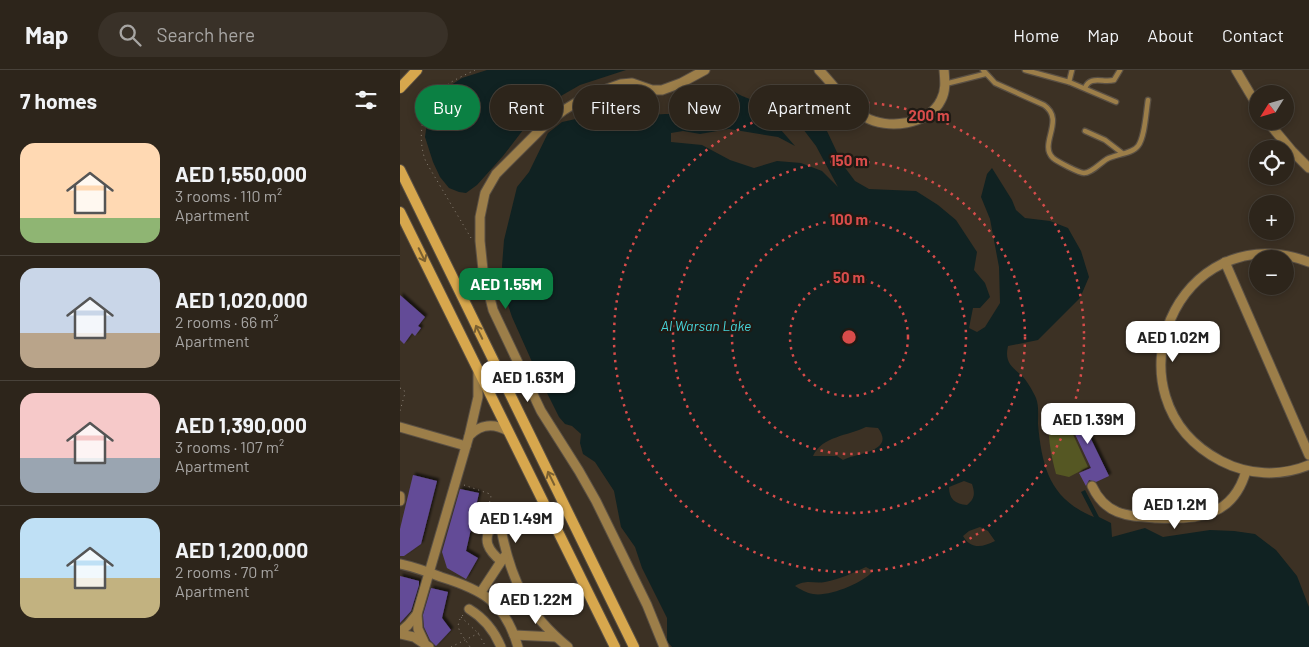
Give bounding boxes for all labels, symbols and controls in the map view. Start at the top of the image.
search box [98,12,448,57]
text: Map [25,20,68,49]
icon: search [116,21,144,49]
text: Search here [156,23,255,46]
text: Home [1013,24,1059,46]
text: Map [1087,24,1119,46]
text: About [1147,24,1194,46]
text: Contact [1222,24,1284,46]
chip: Buy [415,85,480,130]
chip: Rent [490,85,563,130]
chip: Filters [573,85,659,130]
chip: New [669,85,739,130]
chip: Apartment [749,85,869,130]
north arrow [1249,85,1294,130]
map controls [1249,85,1294,295]
icon: filters [352,86,380,114]
text: 7 homes [20,88,97,113]
text: 200 m [908,106,950,124]
button: locate [1249,140,1294,185]
text: 150 m [830,151,868,169]
text: AED 1,550,000 [175,161,307,186]
icon: home [60,163,120,223]
text: 3 rooms · 110 m² [175,186,282,205]
button: + [1249,195,1294,240]
text: Apartment [175,205,250,224]
text: 100 m [830,210,868,228]
one-way arrow [417,248,427,263]
button: − [1249,250,1294,295]
pin: AED 1.55M [449,268,563,310]
text: 50 m [833,268,865,286]
text: AED 1.55M [470,274,542,293]
text: AED 1,020,000 [175,287,308,312]
icon: home [60,288,120,348]
text: 2 rooms · 66 m² [175,312,279,331]
water label: Al Warsan Lake [661,317,751,334]
pin: AED 1.02M [1116,320,1230,363]
one-way arrow [474,325,483,340]
text: AED 1.02M [1137,327,1209,346]
centre of rings [840,328,858,346]
text: Apartment [175,331,250,350]
pin: AED 1.63M [471,360,585,403]
text: AED 1.63M [492,367,564,386]
pin: AED 1.39M [1031,402,1145,445]
text: AED 1.39M [1052,409,1124,428]
text: AED 1,390,000 [175,412,307,437]
icon: home [60,413,120,473]
text: 3 rooms · 107 m² [175,437,284,456]
text: Apartment [175,456,250,475]
one-way arrow [546,471,555,486]
pin: AED 1.2M [1123,488,1227,530]
text: AED 1.2M [1143,494,1207,513]
pin: AED 1.49M [459,502,573,544]
text: AED 1.49M [480,508,552,527]
text: AED 1,200,000 [175,537,308,562]
icon: home [60,538,120,598]
text: 2 rooms · 70 m² [175,562,279,581]
text: Apartment [175,581,250,600]
pin: AED 1.22M [479,582,593,625]
text: AED 1.22M [500,589,572,608]

